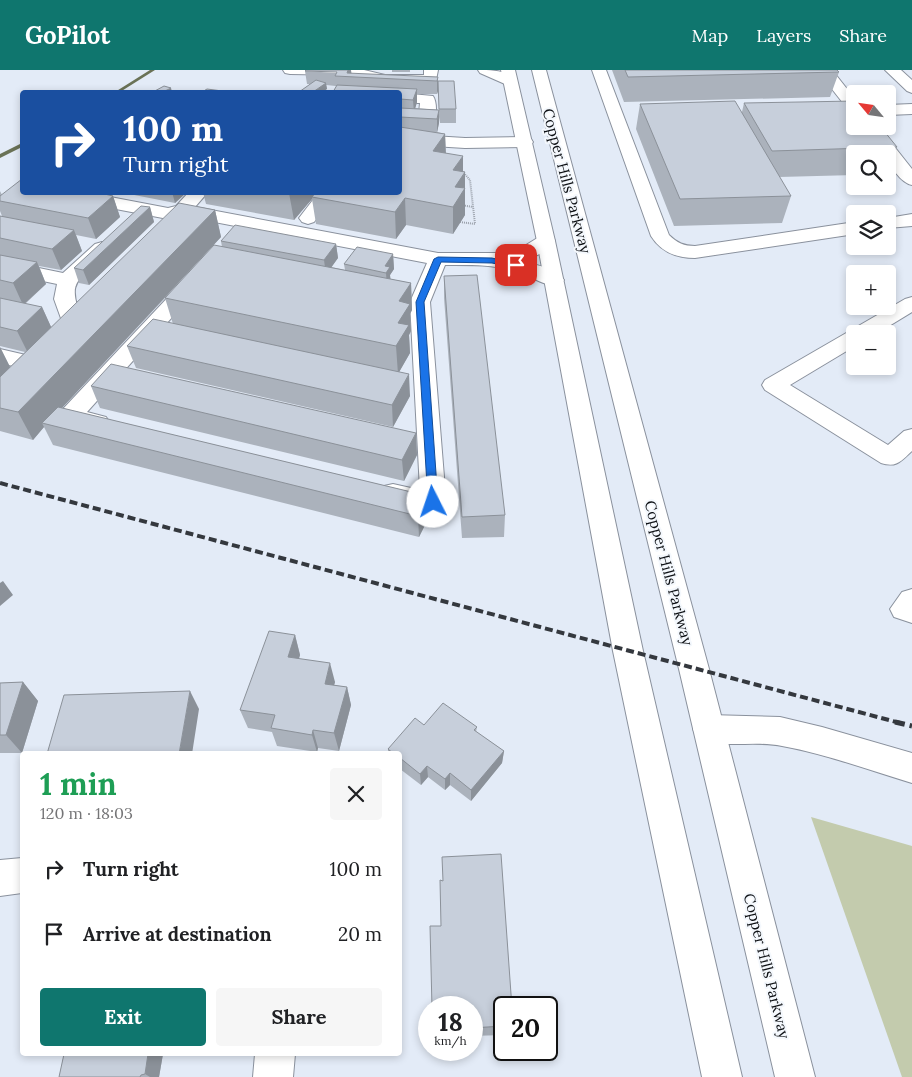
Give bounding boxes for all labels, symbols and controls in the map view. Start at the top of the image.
text: GoPilot [25,20,110,51]
text: Map [692,24,728,47]
text: Layers [756,24,811,47]
text: Share [839,24,887,47]
north arrow [846,85,896,135]
map controls [846,85,896,375]
text: 100 m [123,106,223,151]
street label: Copper Hills Parkway [539,106,596,256]
icon: right [40,110,105,175]
button: search [846,145,896,195]
text: Turn right [123,150,228,178]
button: layers [846,205,896,255]
pin [495,244,537,286]
icon: arrive [502,251,530,279]
button: + [846,265,896,315]
button: − [846,325,896,375]
position arrow [406,475,458,527]
street label: Copper Hills Parkway [641,498,698,648]
text: 1 min [40,765,117,803]
button: close [330,768,382,820]
text: 120 m · 18:03 [40,803,133,823]
icon: right [40,855,68,883]
text: Turn right [83,857,179,881]
text: 100 m [330,857,382,881]
street label: Copper Hills Parkway [740,891,794,1041]
icon: arrive [40,920,68,948]
text: Arrive at destination [83,922,272,946]
text: 20 m [338,922,382,946]
button: Exit [40,988,206,1046]
button: Share [216,988,382,1046]
speed limit sign: 20 [493,996,558,1061]
text: 18 [438,1006,463,1038]
text: km/h [434,1033,467,1048]

